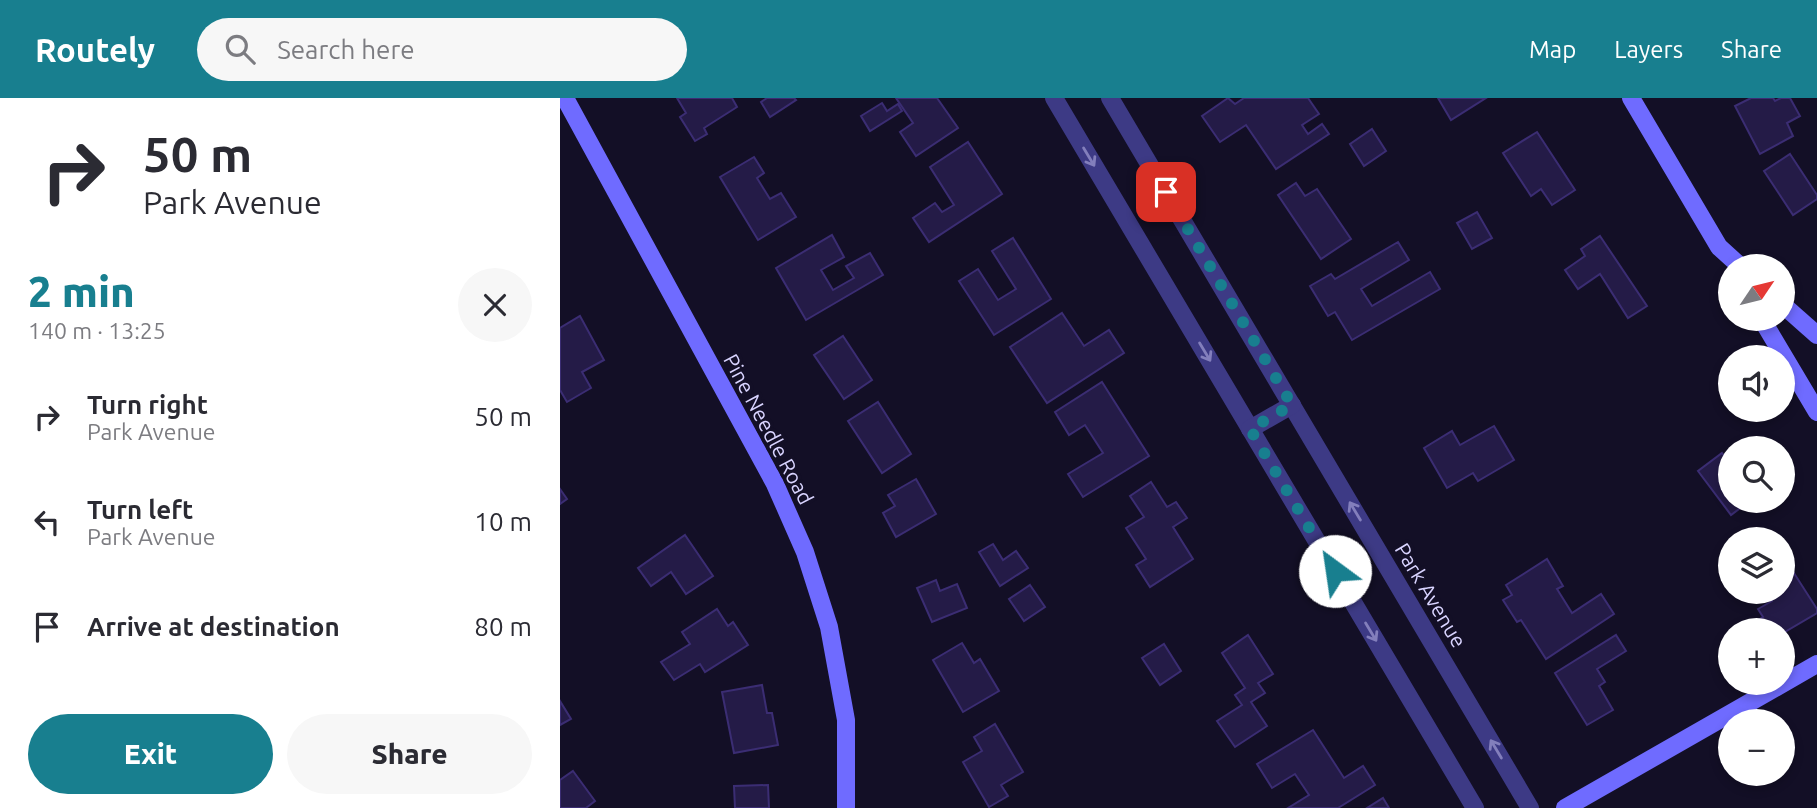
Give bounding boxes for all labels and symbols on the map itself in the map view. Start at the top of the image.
one-way arrow [1082,146,1096,166]
pin [1136,162,1196,222]
north arrow [1718,254,1796,331]
one-way arrow [1198,342,1212,362]
street label: Pine Needle Road [719,350,819,508]
one-way arrow [1348,502,1362,522]
position arrow [1298,534,1372,608]
street label: Park Avenue [1391,539,1471,651]
one-way arrow [1364,622,1378,642]
one-way arrow [1488,740,1502,760]

